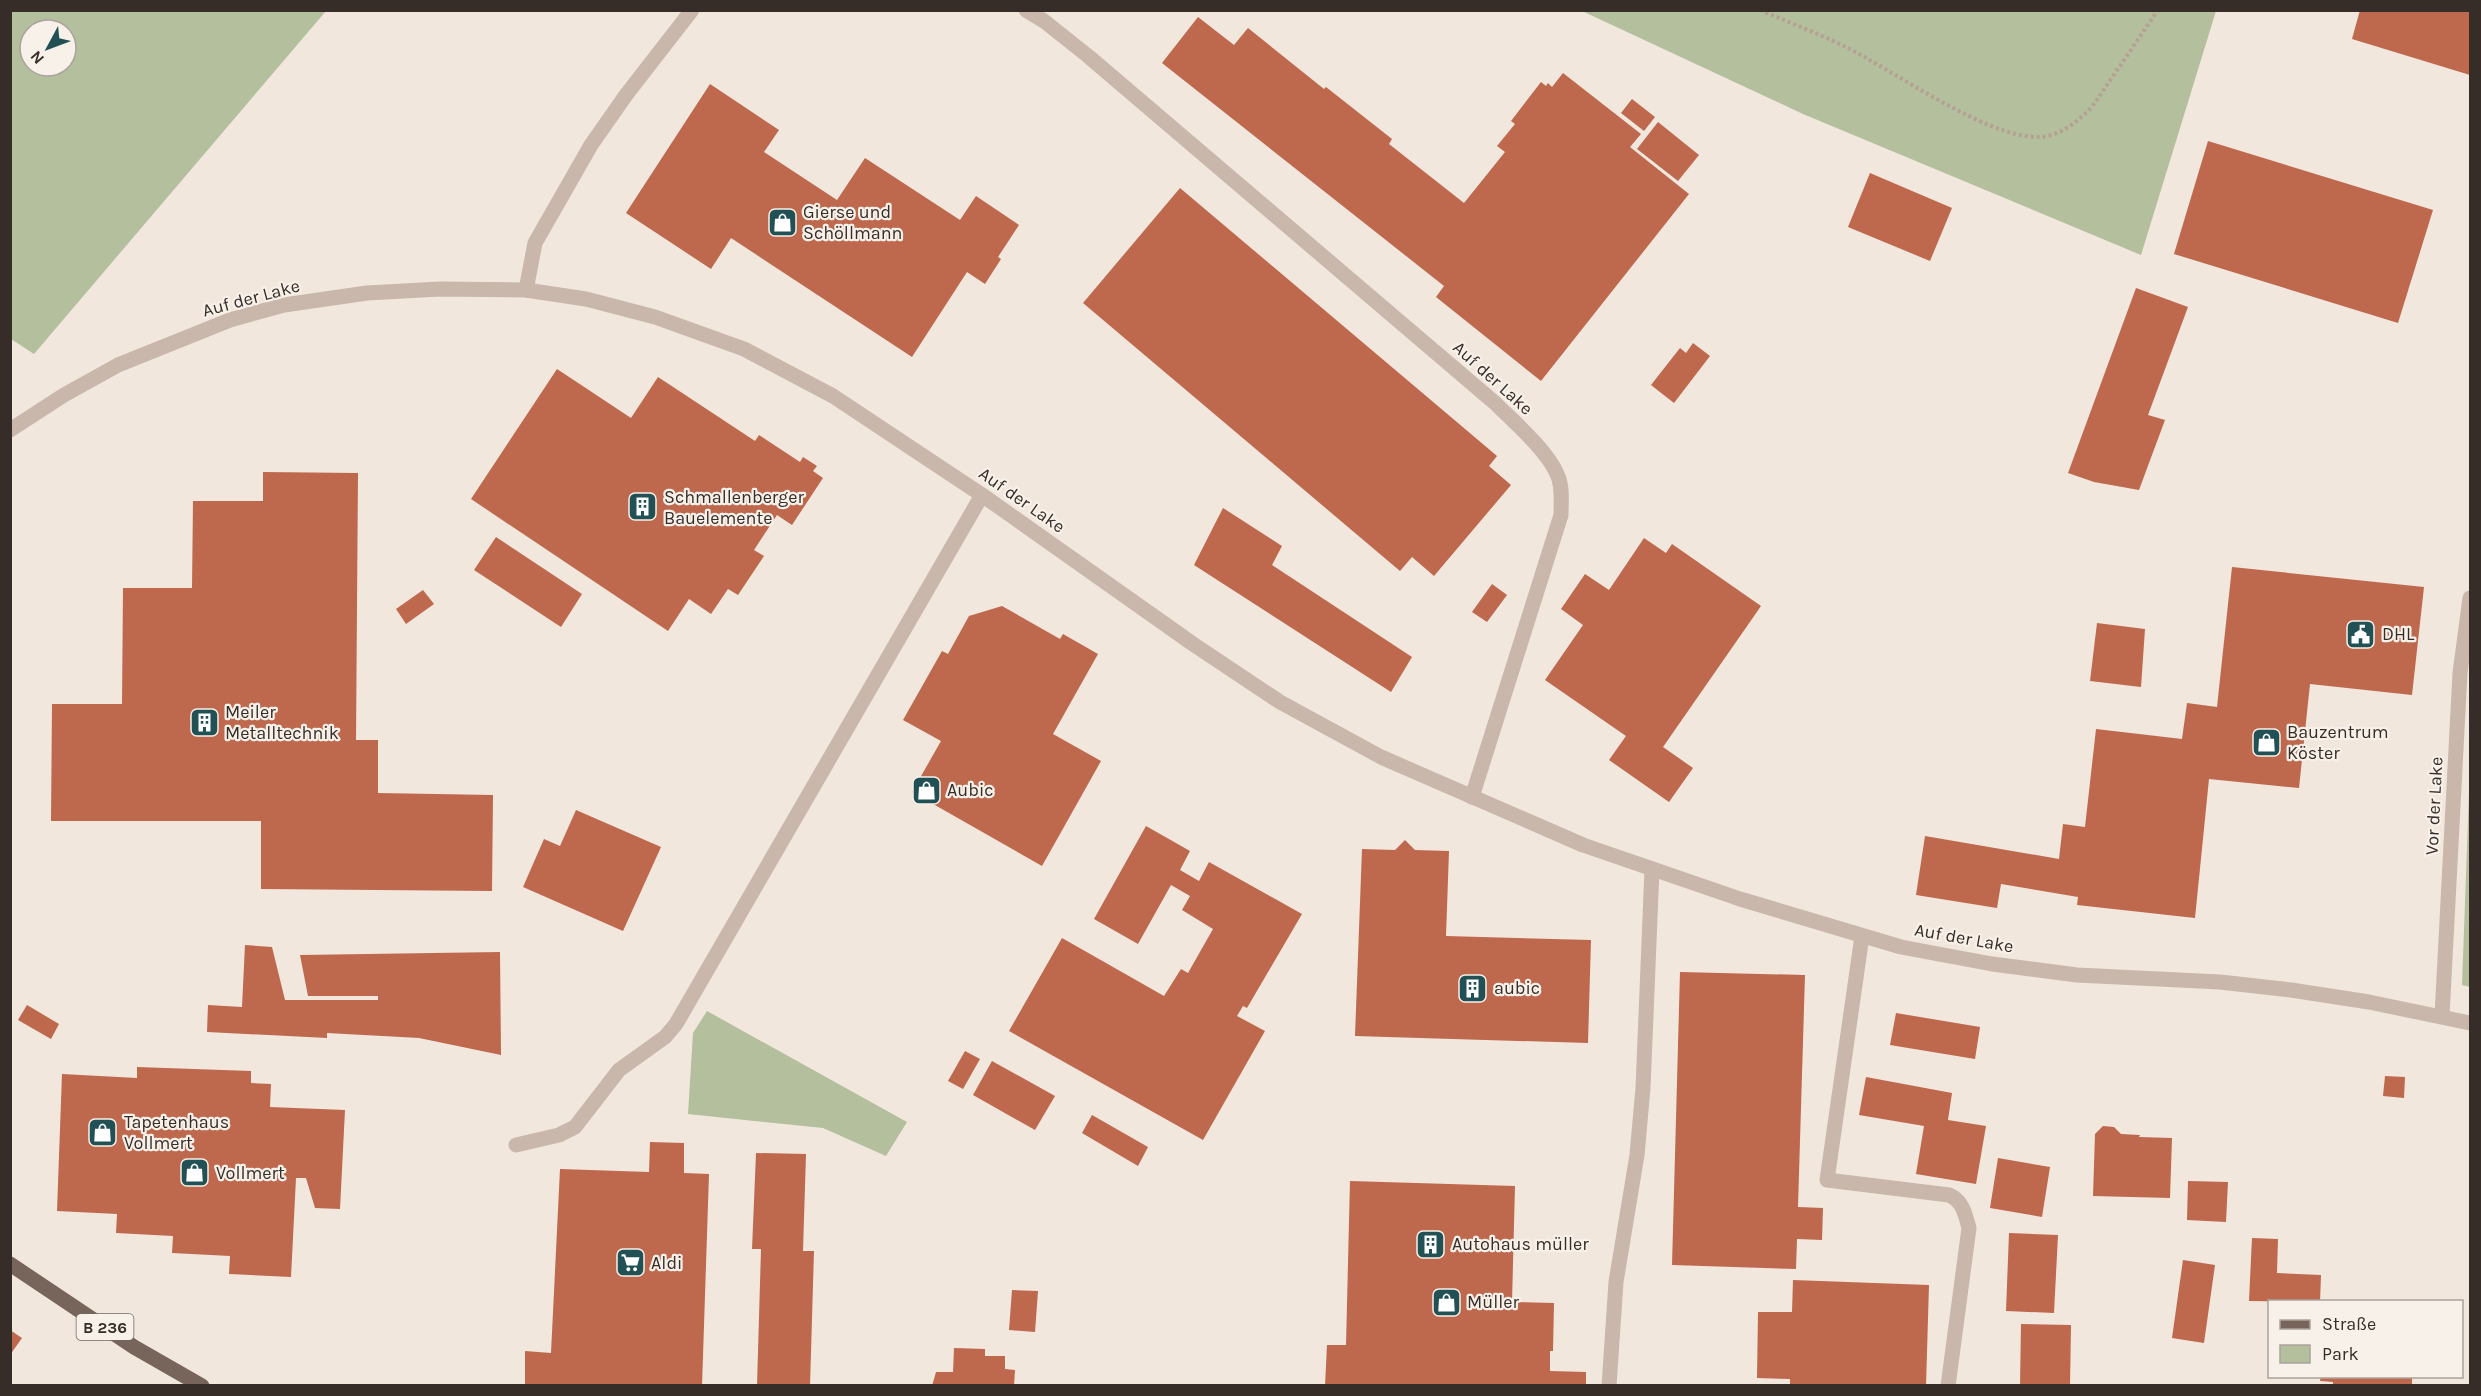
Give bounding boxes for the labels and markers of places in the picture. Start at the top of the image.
place label: Gierse und Schöllmann [803,201,902,244]
shop icon: Gierse und Schöllmann [766,206,798,238]
place label: Schmallenberger Bauelemente [664,486,804,529]
building icon: Schmallenberger Bauelemente [627,491,659,523]
public building icon: DHL [2345,618,2377,650]
place label: DHL [2382,623,2415,645]
place label: Meiler Metalltechnik [225,701,339,744]
building icon: Meiler Metalltechnik [188,706,220,738]
place label: Bauzentrum Köster [2287,721,2389,764]
shop icon: Bauzentrum Köster [2250,726,2282,758]
shop icon: Aubic [910,774,942,806]
place label: Aubic [947,779,994,801]
building icon: aubic [1457,972,1489,1004]
place label: aubic [1494,977,1540,999]
place label: Tapetenhaus Vollmert [124,1111,229,1154]
shop icon: Tapetenhaus Vollmert [87,1116,119,1148]
shop icon: Vollmert [179,1157,211,1189]
place label: Vollmert [216,1162,285,1184]
building icon: Autohaus müller [1415,1228,1447,1260]
place label: Autohaus müller [1452,1233,1589,1255]
supermarket icon: Aldi [614,1247,646,1279]
place label: Aldi [651,1252,682,1274]
shop icon: Müller [1430,1286,1462,1318]
place label: Müller [1467,1291,1519,1313]

